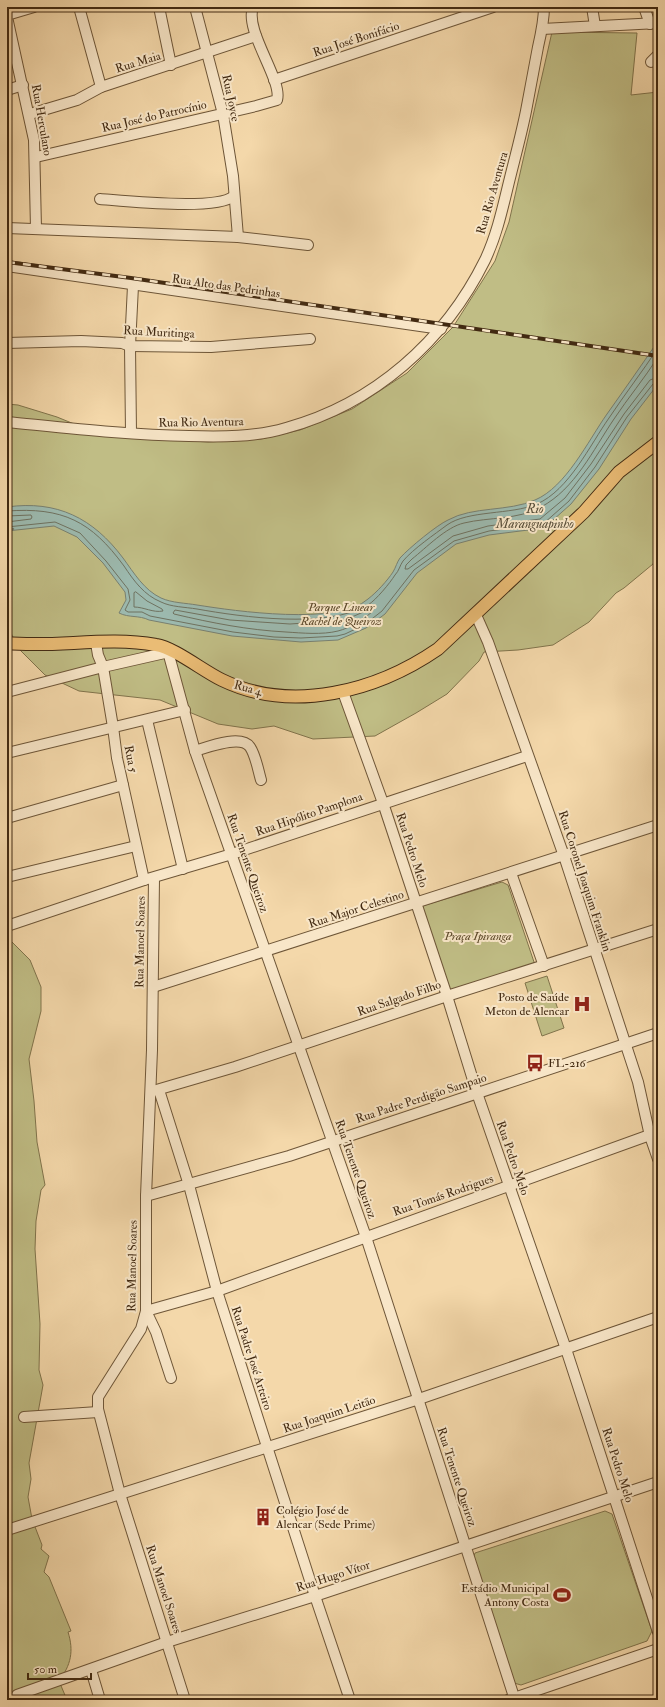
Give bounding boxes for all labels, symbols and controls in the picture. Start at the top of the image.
street label: Rua José Bonifácio [311,18,401,60]
street label: Rua Maia [114,48,164,76]
street label: Rua Joyce [218,73,243,123]
street label: Rua Herculano [28,83,55,157]
street label: Rua José do Patrocínio [100,97,208,136]
street label: Rua Rio Aventura [474,149,512,236]
street label: Rua Alto das Pedrinhas [171,271,281,302]
street label: Rua Muritinga [123,323,196,342]
street label: Rua Rio Aventura [158,414,245,431]
water label: Rio Maranguapinho [495,501,574,532]
park label: Parque Linear Rachel de Queiroz [299,600,382,629]
street label: Rua 4 [232,677,264,700]
street label: Rua 5 [121,744,141,775]
street label: Rua Hipólito Pamplona [254,789,366,840]
street label: Rua Coronel Joaquim Franklin [555,809,614,954]
street label: Rua Pedro Melo [392,811,431,890]
street label: Rua Tenente Queiroz [224,812,272,915]
street label: Rua Major Celestino [307,887,406,932]
street label: Rua Manoel Soares [132,896,149,988]
park label: Praça Ipiranga [443,929,512,944]
street label: Rua Salgado Filho [355,977,443,1020]
place label: Posto de Saúde Meton de Alencar [485,990,570,1019]
hospital icon: Posto de Saúde Meton de Alencar [572,994,592,1014]
bus stop icon: FL-216 [525,1053,545,1073]
place label: FL-216 [548,1056,587,1071]
street label: Rua Padre Perdigão Sampaio [354,1070,489,1127]
street label: Rua Tenente Queiroz [332,1118,380,1221]
street label: Rua Pedro Melo [493,1119,532,1198]
street label: Rua Tomás Rodrigues [391,1171,495,1220]
street label: Rua Manoel Soares [124,1220,141,1312]
street label: Rua Padre José Arteiro [228,1304,275,1412]
street label: Rua Joaquim Leitão [281,1392,378,1437]
street label: Rua Tenente Queiroz [433,1425,480,1529]
street label: Rua Pedro Melo [598,1426,637,1505]
place label: Colégio José de Alencar (Sede Prime) [275,1503,375,1532]
building icon: Colégio José de Alencar (Sede Prime) [253,1507,273,1527]
street label: Rua Manoel Soares [142,1543,185,1635]
street label: Rua Hugo Vítor [294,1557,373,1596]
place label: Estádio Municipal Antony Costa [461,1581,550,1610]
sports icon: Estádio Municipal Antony Costa [552,1585,572,1605]
scale bar [28,1655,91,1681]
text: 50 m [34,1662,58,1677]

